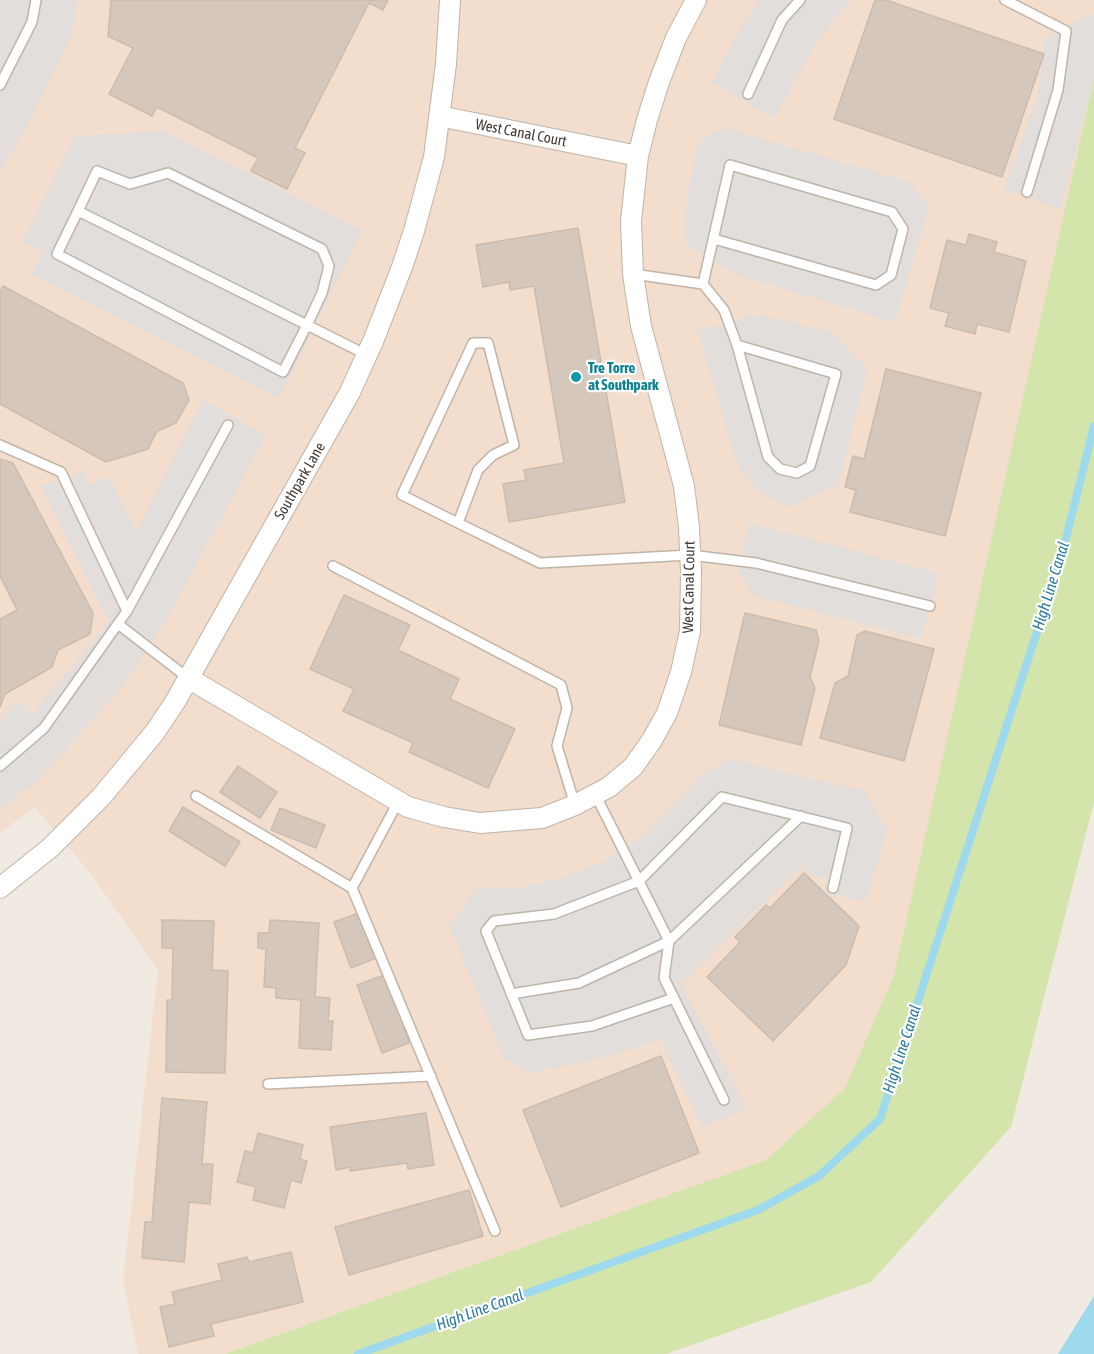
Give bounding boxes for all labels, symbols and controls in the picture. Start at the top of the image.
street label: West Canal Court [474,115,568,151]
place label: Tre Torre at Southpark [588,359,659,394]
marker: Tre Torre at Southpark [569,370,583,384]
street label: Southpark Lane [271,439,329,523]
water label: High Line Canal [1028,539,1074,633]
street label: West Canal Court [679,541,699,633]
water label: High Line Canal [879,1002,925,1096]
water label: High Line Canal [434,1285,526,1335]

